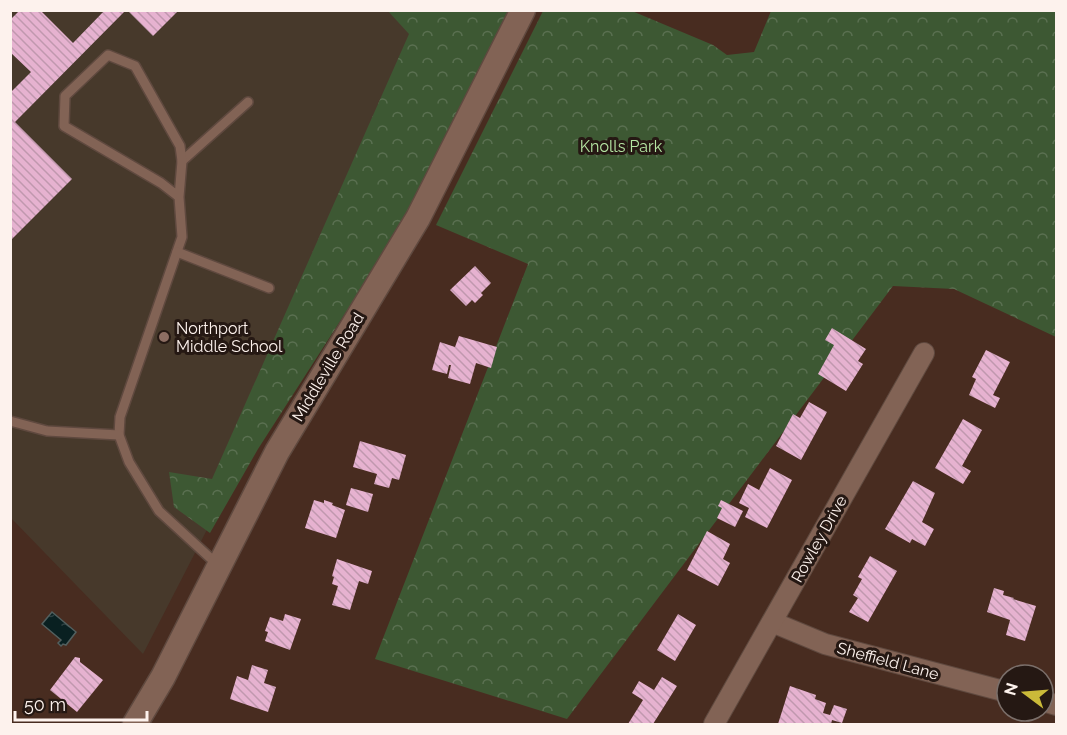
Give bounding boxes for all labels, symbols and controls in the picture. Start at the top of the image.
park label: Knolls Park [580,137,663,156]
street label: Middleville Road [288,309,368,425]
place label: Northport Middle School [176,319,283,356]
marker: Northport Middle School [157,330,171,344]
street label: Rowley Drive [787,492,851,586]
street label: Sheffield Lane [835,638,941,684]
north arrow [995,663,1055,723]
text: N [1000,681,1022,697]
scale bar [15,684,147,722]
text: 50 m [24,694,66,715]

